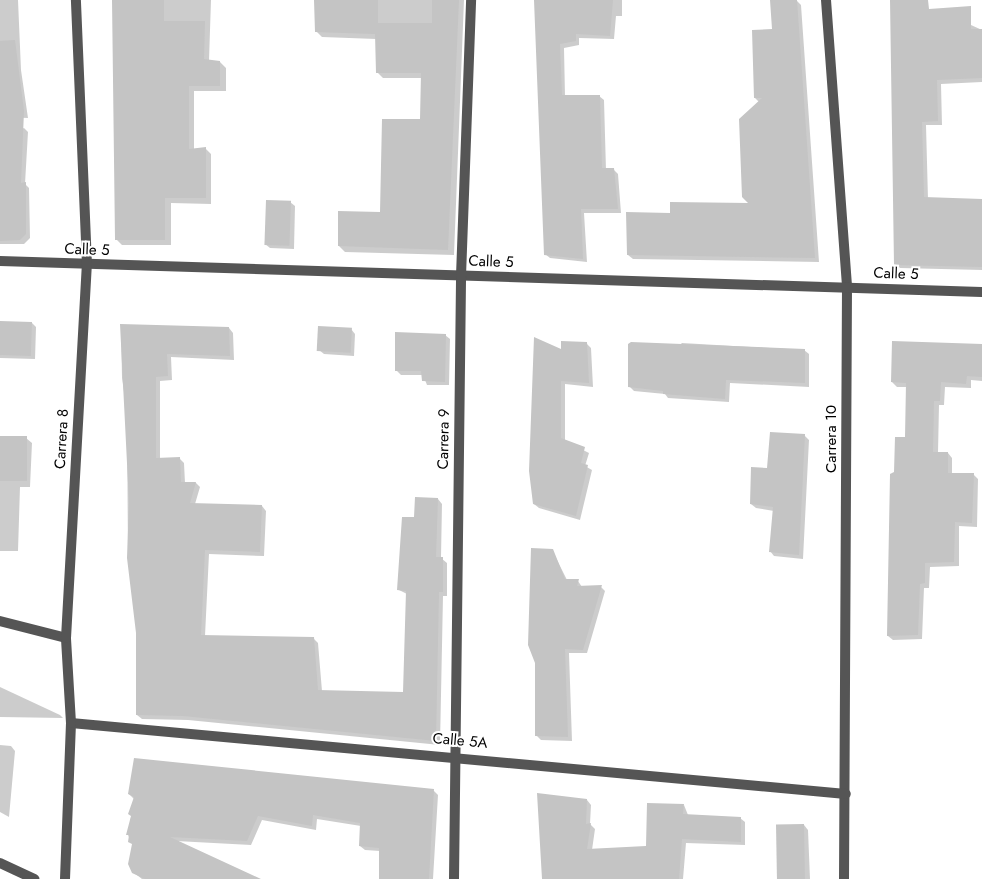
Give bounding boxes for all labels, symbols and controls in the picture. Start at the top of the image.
street label: Calle 5 [64,240,110,260]
street label: Calle 5 [468,252,514,272]
street label: Calle 5 [873,264,919,284]
street label: Carrera 10 [823,405,841,473]
street label: Carrera 8 [51,408,73,470]
street label: Carrera 9 [434,408,454,470]
street label: Calle 5A [432,730,488,752]

